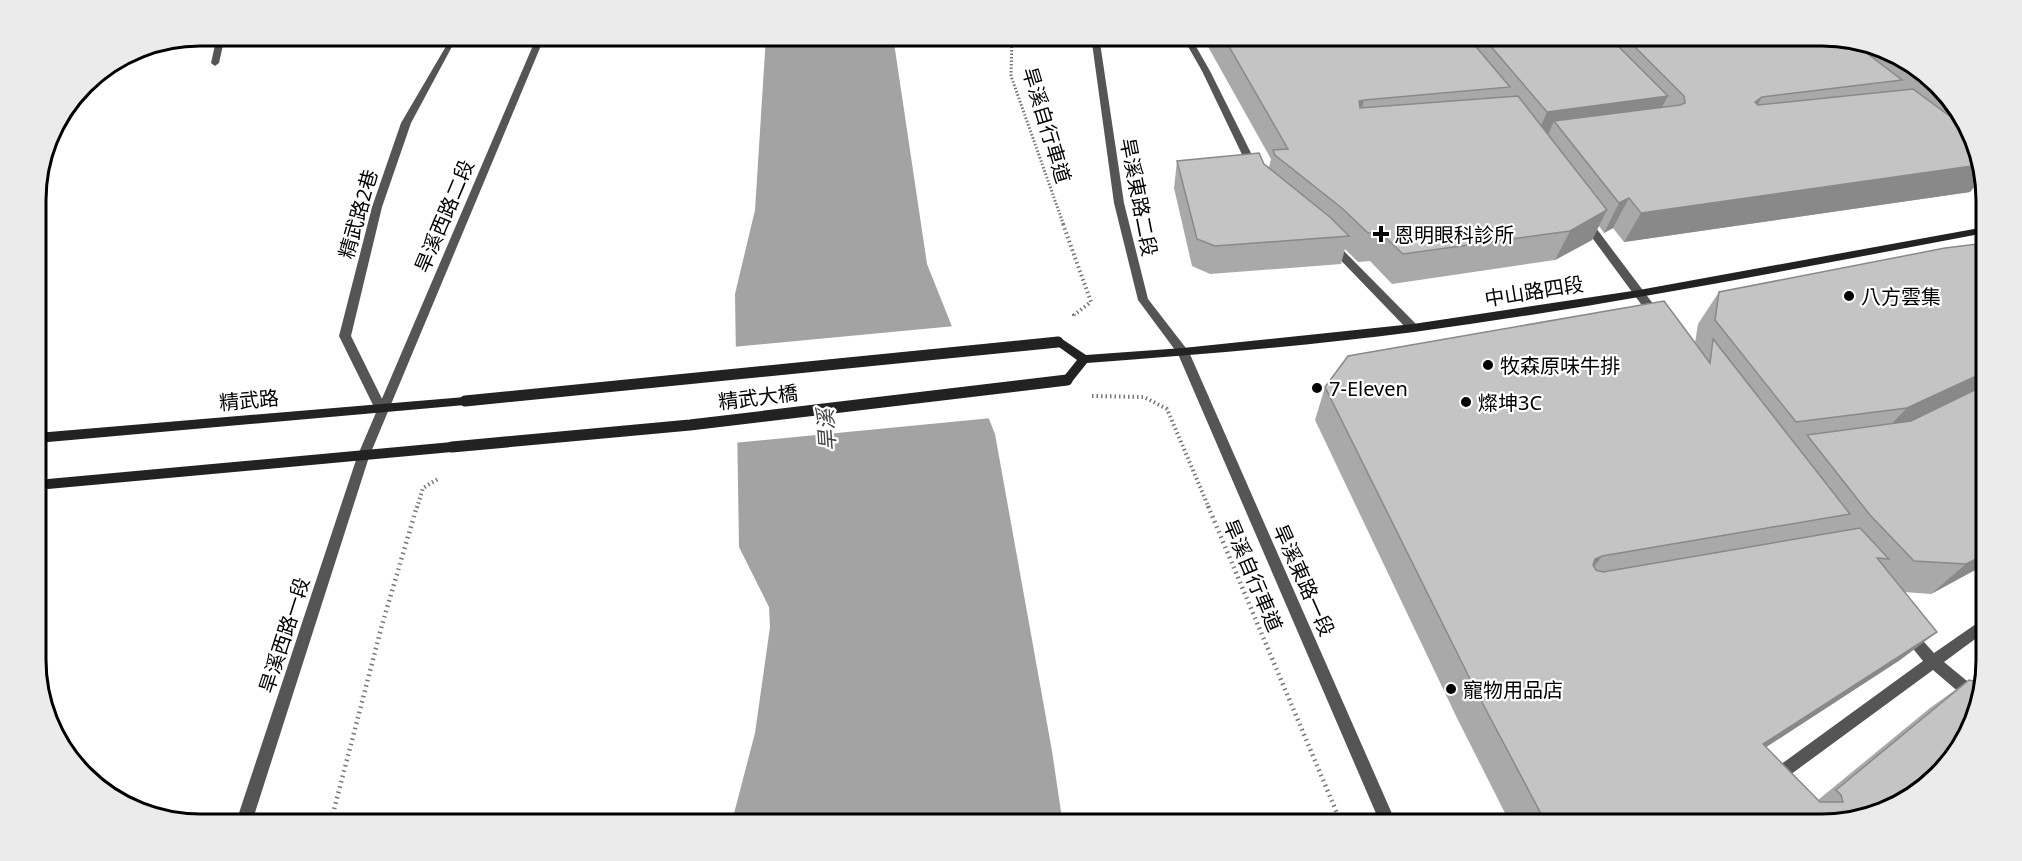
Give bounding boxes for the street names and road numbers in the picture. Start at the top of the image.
street label: 旱溪自行車道 [1017,64,1077,186]
street label: 旱溪東路二段 [1114,136,1164,258]
street label: 旱溪西路二段 [408,155,480,277]
street label: 精武路2巷 [332,166,384,262]
street label: 中山路四段 [1483,270,1585,312]
street label: 精武大橋 [717,379,799,415]
street label: 精武路 [218,384,280,416]
street label: 旱溪自行車道 [1217,514,1289,636]
street label: 旱溪東路一段 [1267,520,1341,640]
street label: 旱溪西路一段 [253,574,315,696]

